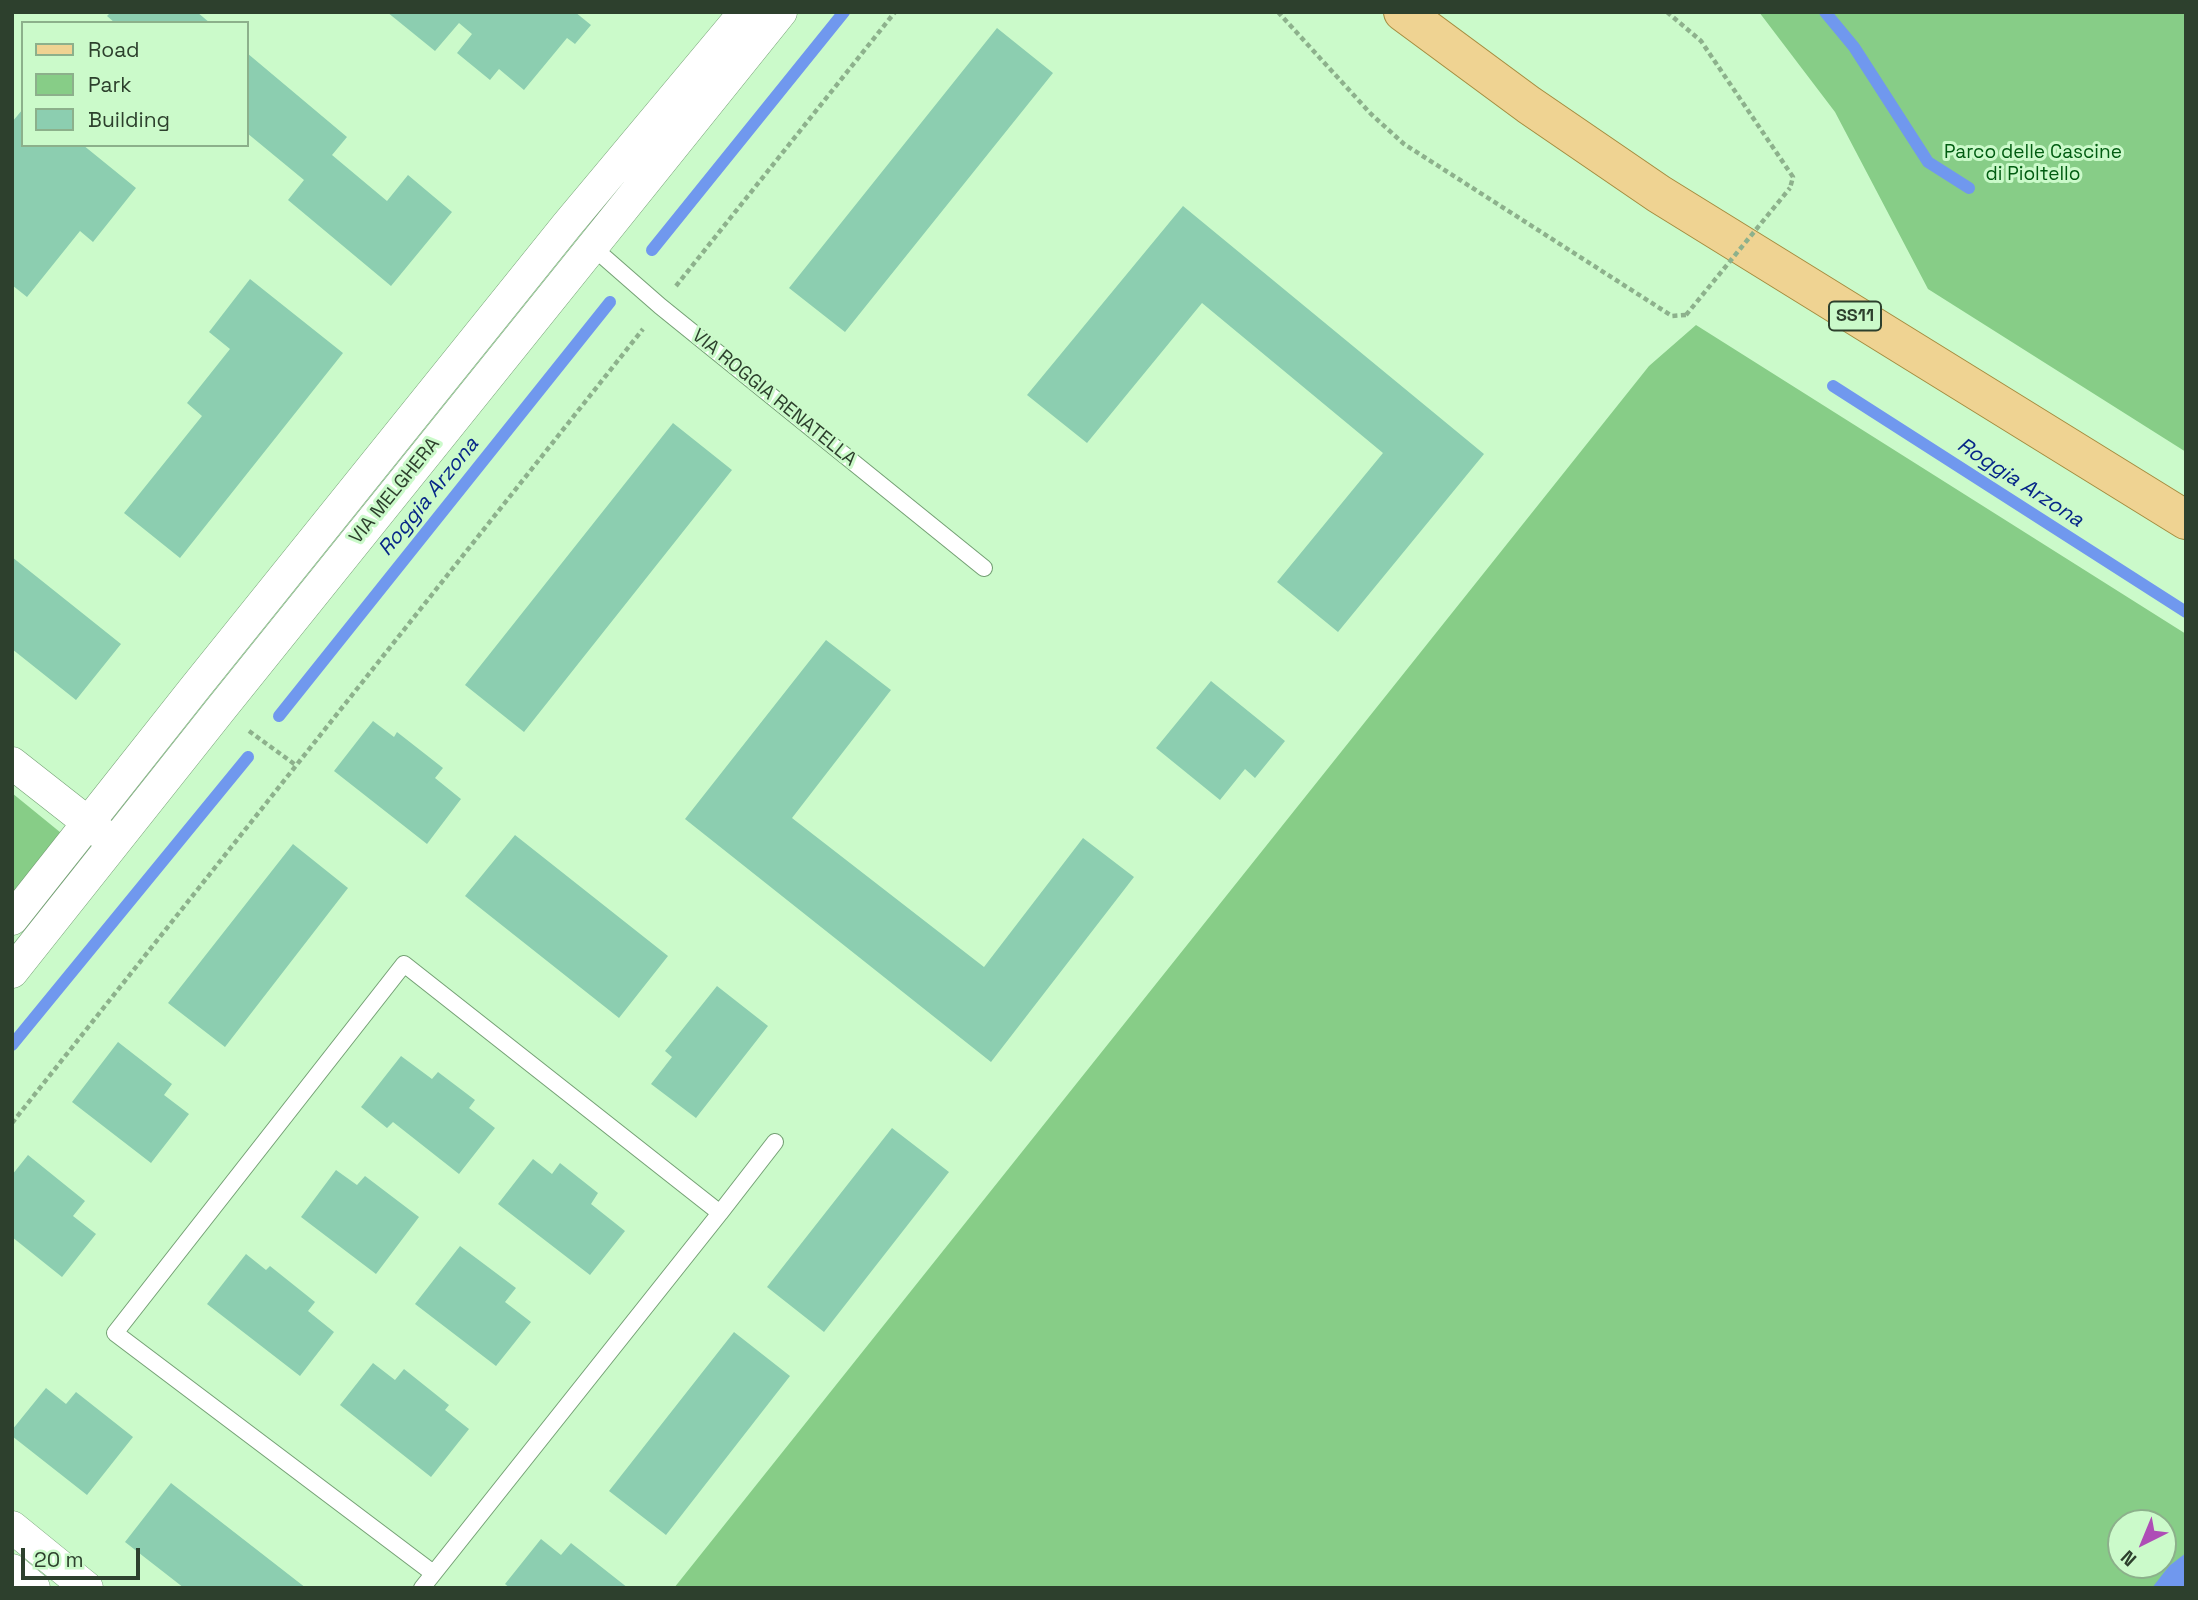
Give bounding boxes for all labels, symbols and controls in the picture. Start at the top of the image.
legend [21,21,248,147]
text: Road [88,36,140,63]
text: Park [88,71,132,98]
text: Building [88,106,170,133]
park label: Parco delle Cascine di Pioltello [1944,142,2122,186]
road number: SS11 [1829,302,1881,330]
street label: VIA ROGGIA RENATELLA [687,325,861,471]
street label: VIA MELGHERA [345,433,445,549]
water label: Roggia Arzona [373,433,485,561]
water label: Roggia Arzona [1952,433,2088,533]
north arrow [2107,1509,2177,1579]
scale bar [24,1534,144,1578]
text: N [2116,1545,2142,1572]
text: 20 m [34,1546,84,1573]

